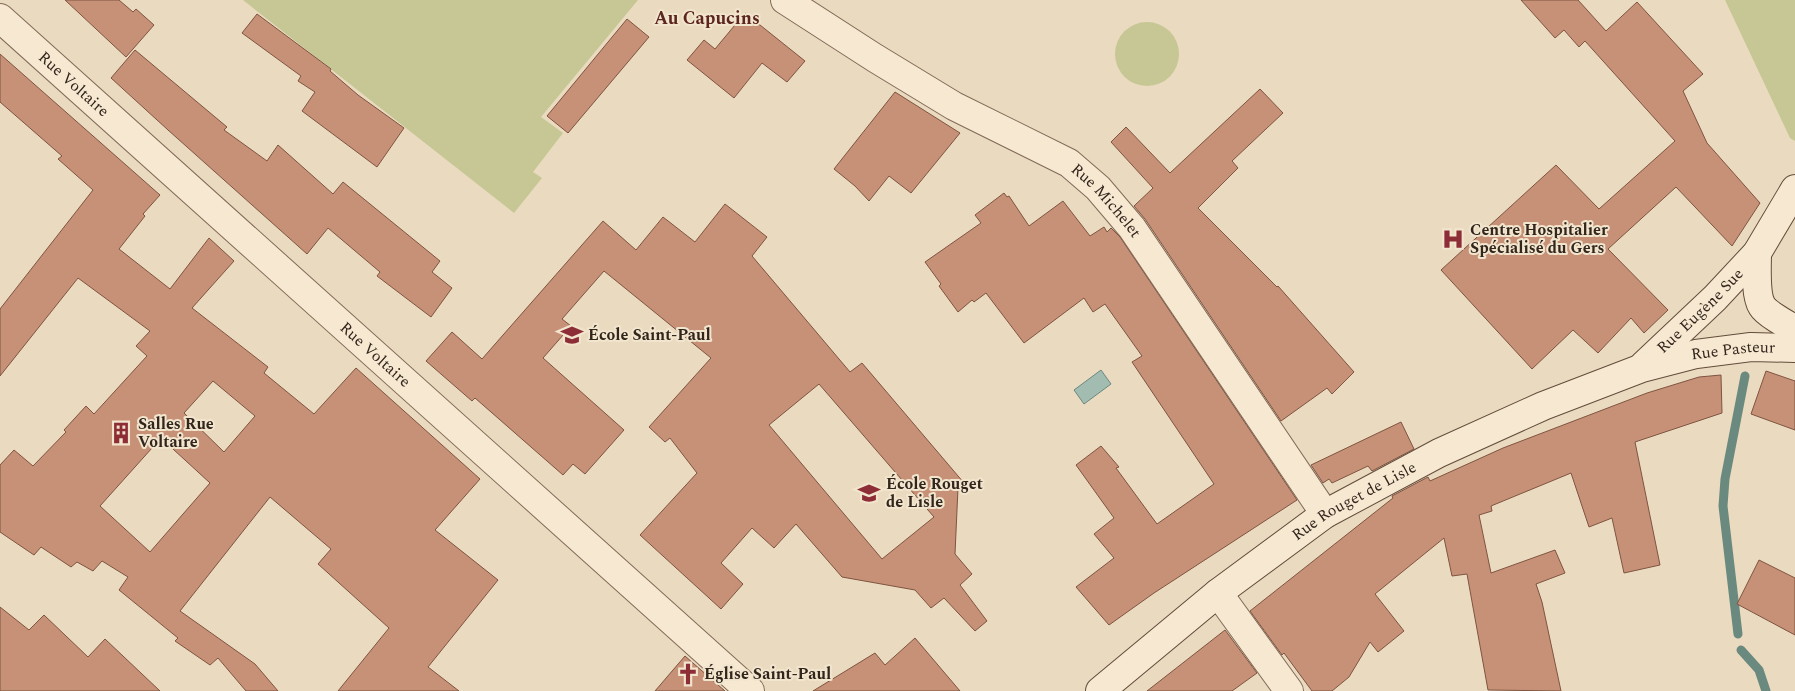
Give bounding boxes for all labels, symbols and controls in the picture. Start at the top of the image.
district label: Au Capucins [654,5,760,32]
street label: Rue Voltaire [33,46,115,123]
street label: Rue Michelet [1066,158,1148,243]
place label: Centre Hospitalier Spécialisé du Gers [1470,218,1608,260]
hospital icon: Centre Hospitalier Spécialisé du Gers [1440,226,1466,252]
street label: Rue Eugène Sue [1651,263,1749,359]
street label: Rue Voltaire [334,316,416,393]
school or university icon: École Saint-Paul [559,322,585,348]
place label: École Saint-Paul [588,323,711,347]
street label: Rue Pasteur [1690,335,1775,367]
place label: Salles Rue Voltaire [138,412,214,454]
building icon: Salles Rue Voltaire [108,420,134,446]
street label: Rue Rouget de Lisle [1287,455,1421,547]
place label: École Rouget de Lisle [886,472,983,514]
school or university icon: École Rouget de Lisle [856,480,882,506]
church icon: Église Saint-Paul [675,661,701,687]
place label: Église Saint-Paul [704,662,831,686]

